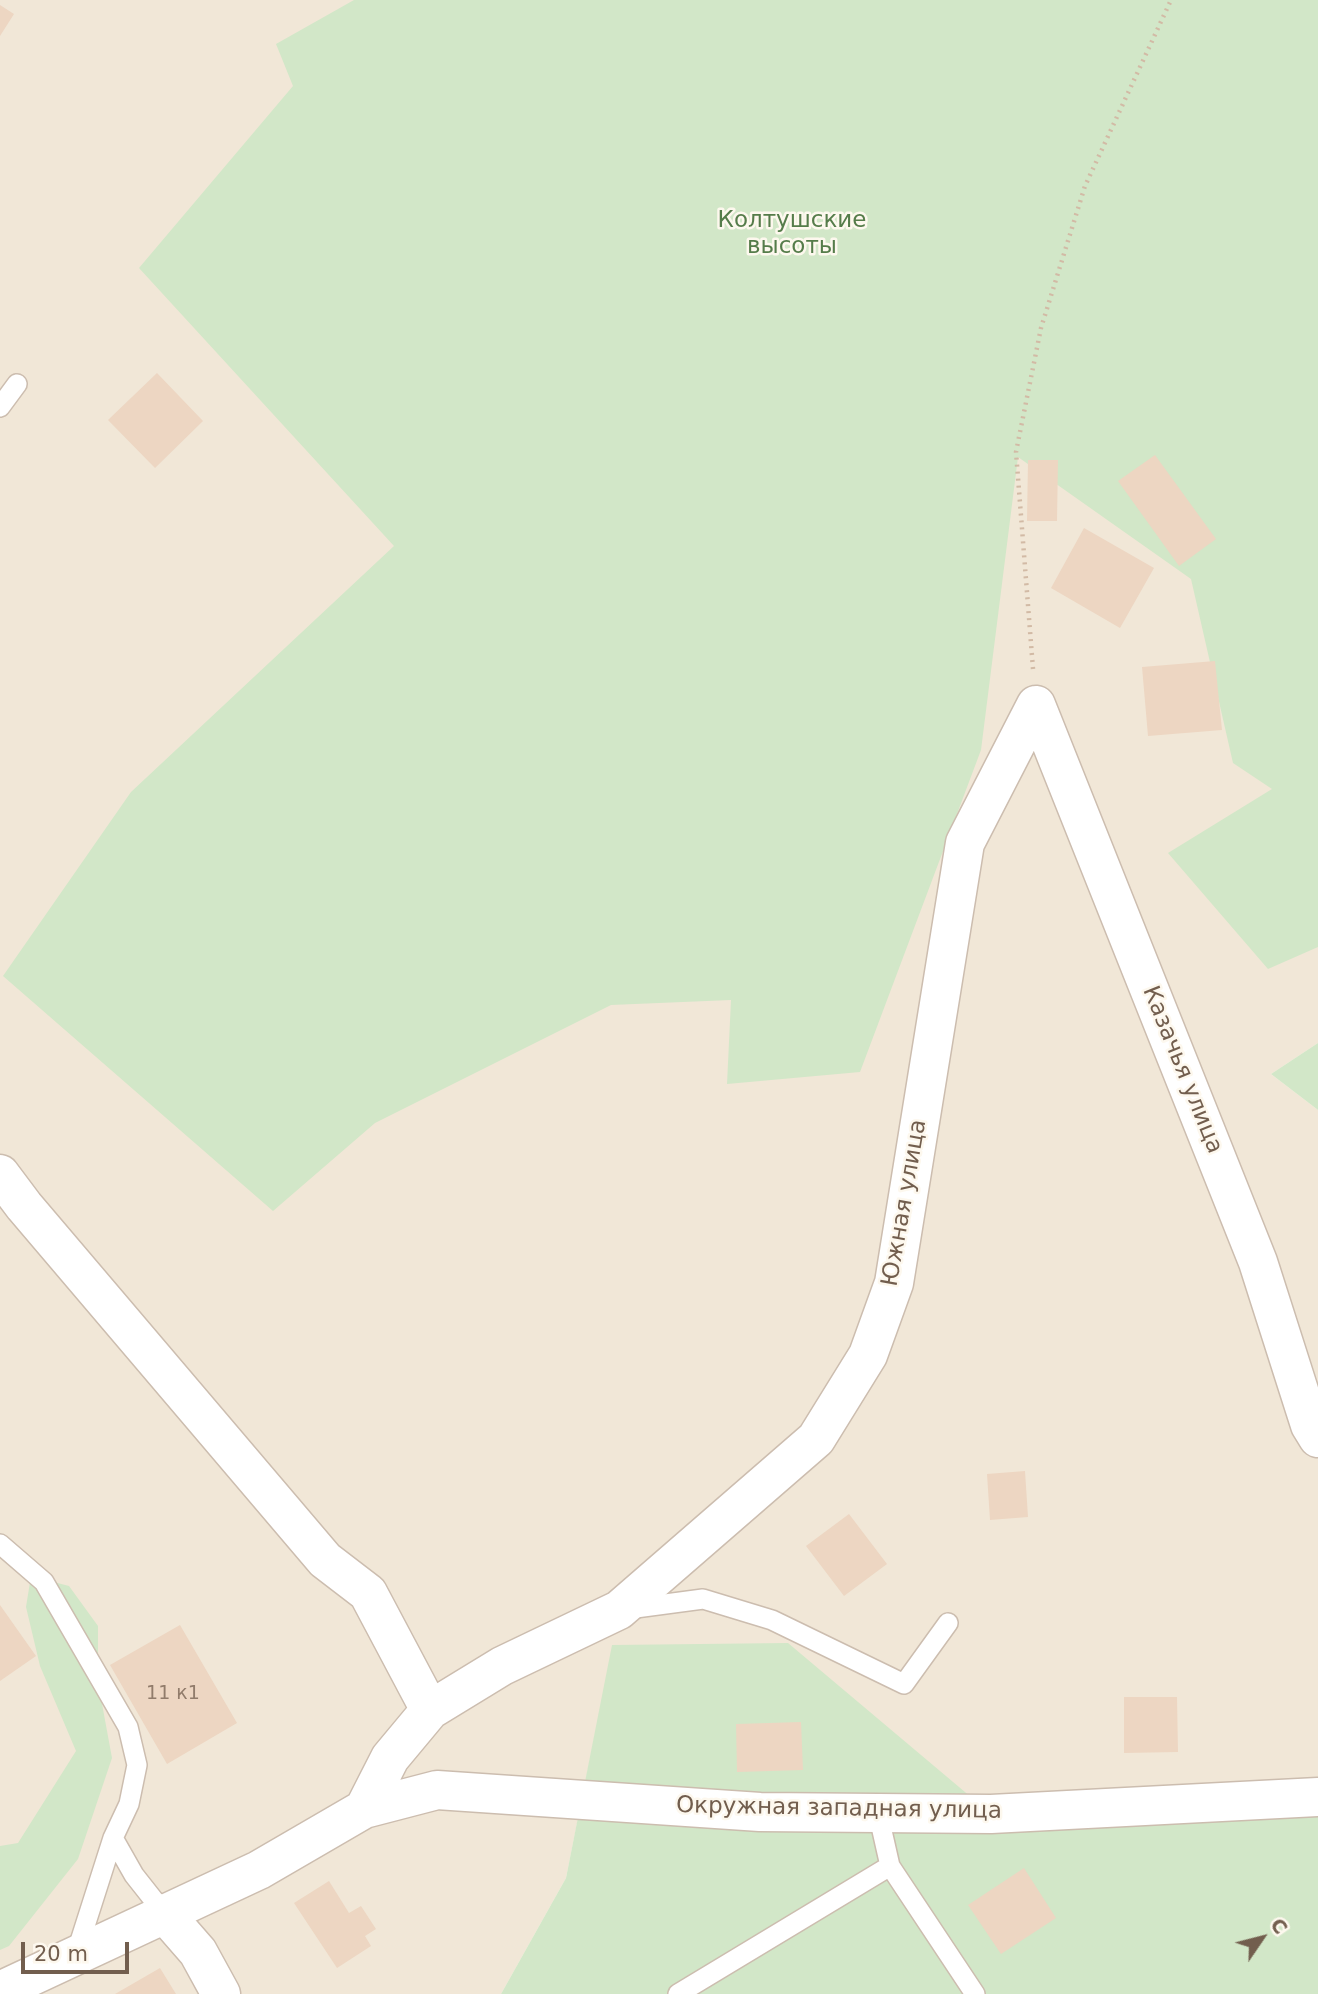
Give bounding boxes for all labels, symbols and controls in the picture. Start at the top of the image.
park label: Колтушские высоты [718,207,866,261]
street label: Казачья улица [1136,982,1228,1158]
street label: Южная улица [877,1117,933,1289]
house number: 11 к1 [146,1683,200,1705]
street label: Окружная западная улица [676,1792,1002,1826]
north arrow [1227,1903,1297,1973]
text: С [1266,1914,1292,1938]
scale bar [24,1927,133,1971]
text: 20 m [34,1942,88,1966]

